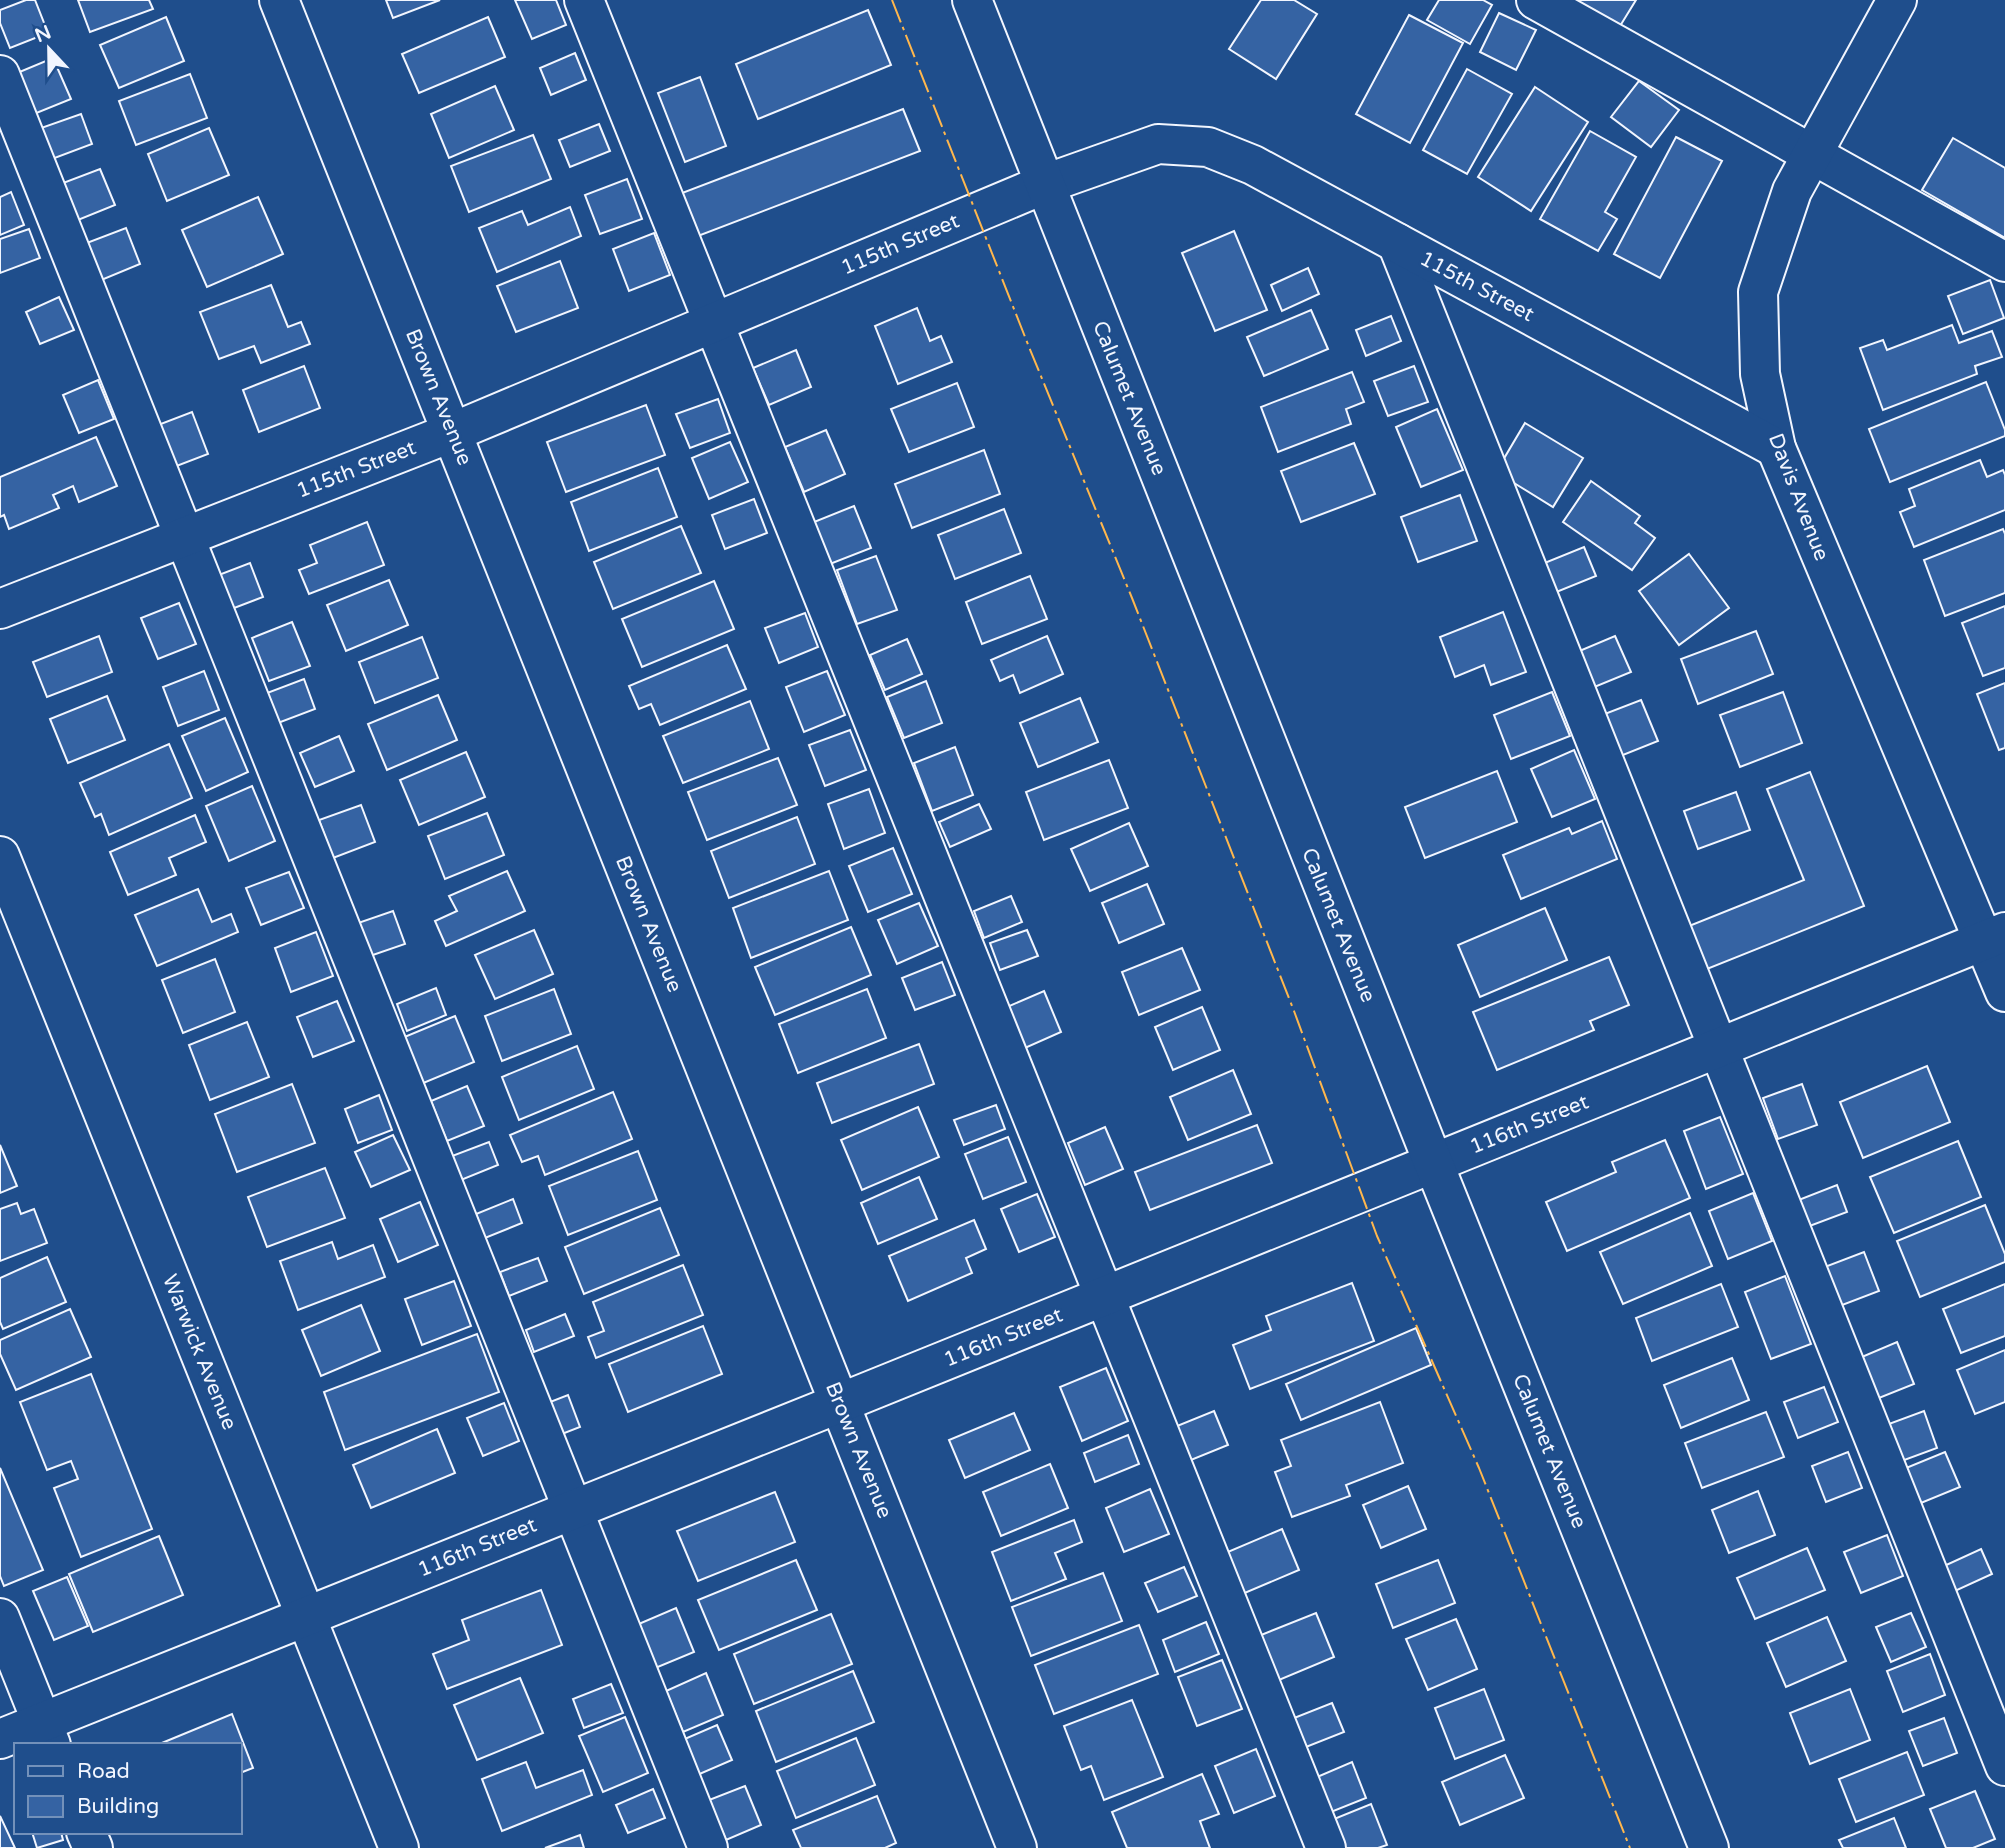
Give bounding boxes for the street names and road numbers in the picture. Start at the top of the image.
street label: 115th Street [837,208,963,281]
street label: 115th Street [1415,246,1538,327]
street label: Calumet Avenue [1087,317,1172,479]
street label: Brown Avenue [400,325,477,469]
street label: Davis Avenue [1763,430,1834,564]
street label: 115th Street [293,435,419,504]
street label: Calumet Avenue [1296,844,1381,1006]
street label: Brown Avenue [610,852,687,996]
street label: 116th Street [1466,1089,1592,1160]
street label: Warwick Avenue [157,1271,242,1434]
street label: 116th Street [940,1302,1066,1373]
street label: Calumet Avenue [1507,1370,1592,1532]
street label: Brown Avenue [820,1378,897,1522]
street label: 116th Street [414,1512,540,1583]

